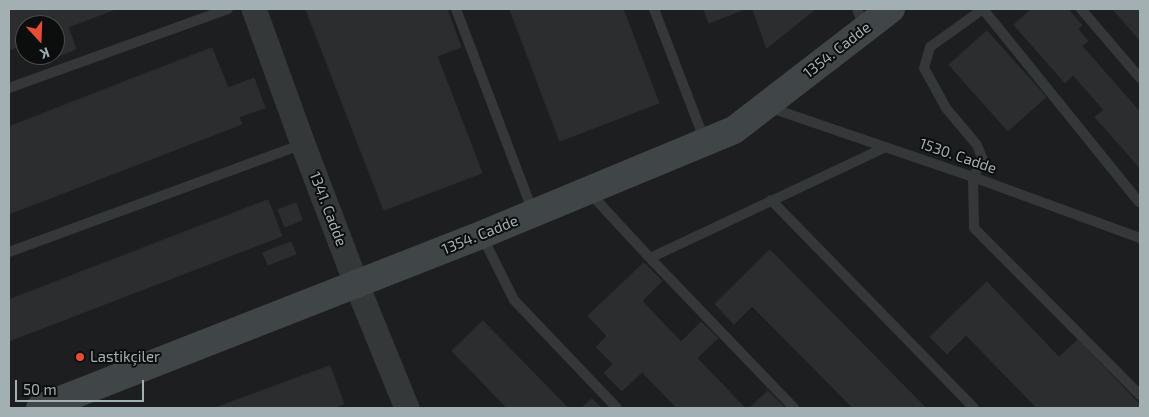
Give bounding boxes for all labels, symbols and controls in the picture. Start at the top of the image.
north arrow [15,15,65,65]
street label: 1354. Cadde [800,18,874,82]
text: K [38,44,52,63]
street label: 1530. Cadde [917,134,999,178]
street label: 1341. Cadde [306,169,350,249]
street label: 1354. Cadde [439,212,521,258]
place label: Lastikçiler [90,348,160,366]
marker: Lastikçiler [74,351,86,363]
scale bar [18,370,146,402]
text: 50 m [23,380,57,398]

